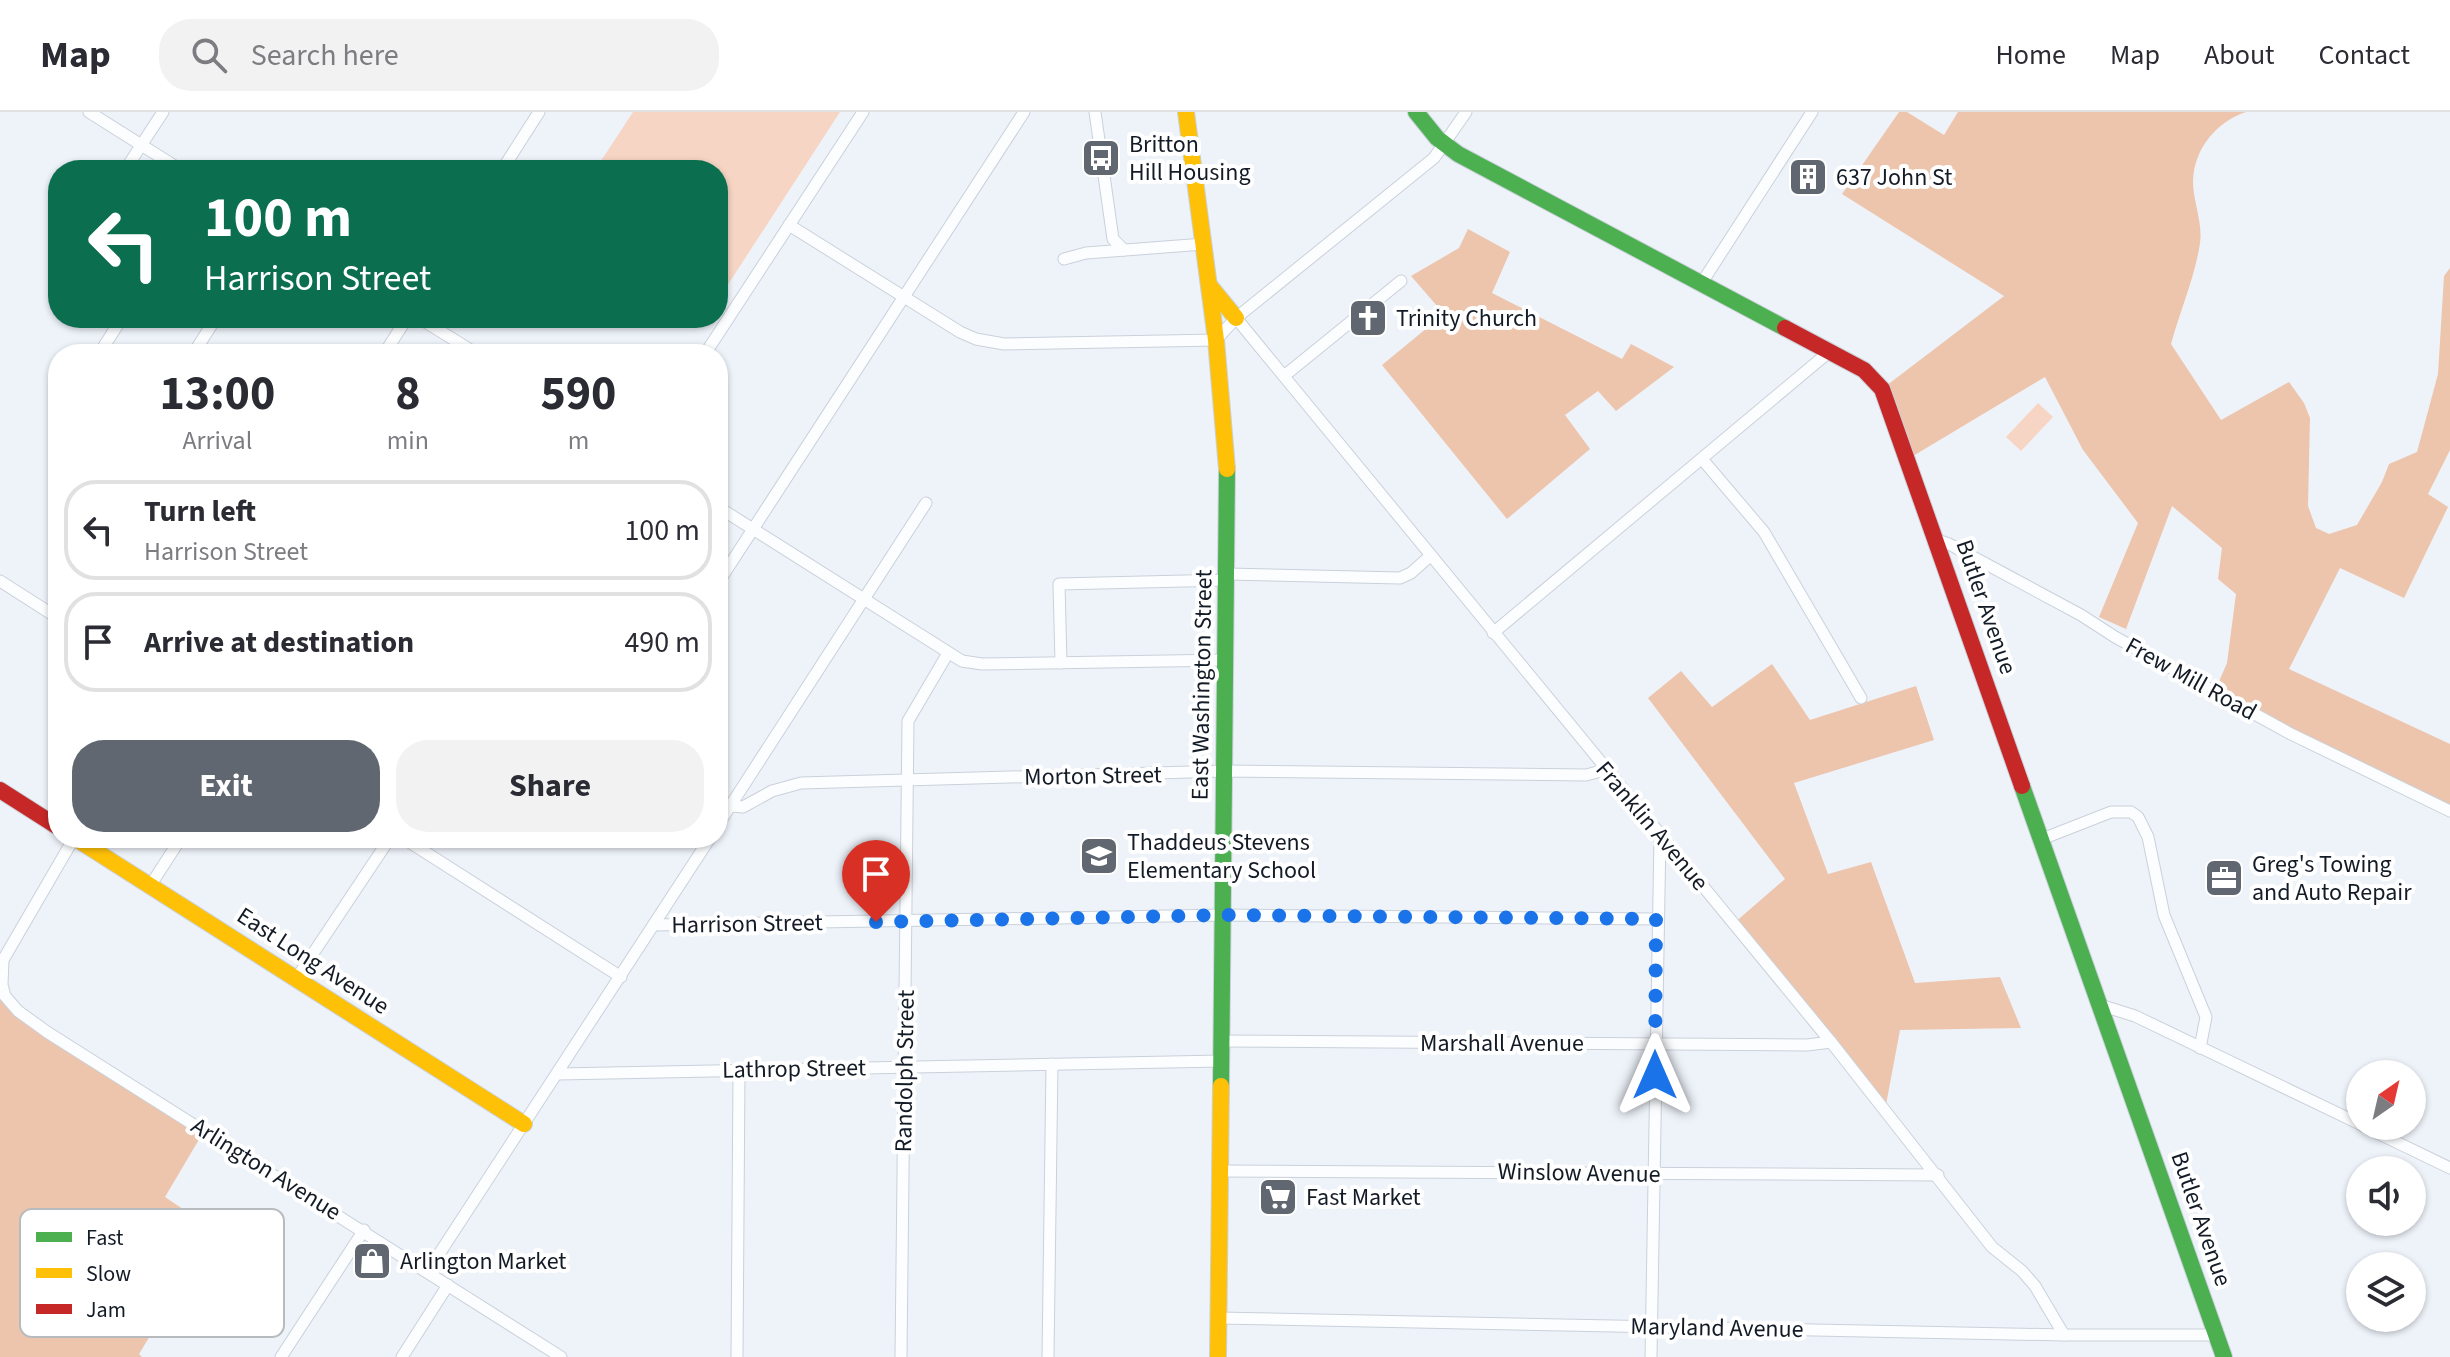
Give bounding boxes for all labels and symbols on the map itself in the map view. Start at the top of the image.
place label: Britton Hill Housing [1129,127,1251,190]
bus stop icon: Britton Hill Housing [1080,137,1122,179]
building icon: 637 John St [1787,156,1829,198]
place label: 637 John St [1836,160,1952,195]
church icon: Trinity Church [1347,297,1389,339]
place label: Trinity Church [1396,301,1537,336]
street label: Butler Avenue [1947,535,2025,679]
street label: East Washington Street [1182,569,1222,801]
street label: Frew Mill Road [2119,628,2263,730]
street label: Franklin Avenue [1587,753,1717,899]
street label: Morton Street [1024,757,1162,795]
place label: Thaddeus Stevens Elementary School [1127,825,1316,888]
school or university icon: Thaddeus Stevens Elementary School [1078,835,1120,877]
pin [842,840,910,922]
place label: Greg's Towing and Auto Repair [2252,847,2412,910]
office icon: Greg's Towing and Auto Repair [2203,857,2245,899]
street label: East Long Avenue [230,898,396,1024]
street label: Harrison Street [671,905,823,943]
street label: Randolph Street [886,989,924,1153]
street label: Marshall Avenue [1420,1026,1584,1061]
position arrow [1613,1033,1697,1117]
street label: Lathrop Street [722,1050,866,1088]
north arrow [2346,1060,2426,1140]
street label: Arlington Avenue [184,1109,348,1229]
street label: Butler Avenue [2162,1147,2240,1291]
street label: Winslow Avenue [1497,1154,1661,1192]
supermarket icon: Fast Market [1257,1176,1299,1218]
place label: Fast Market [1306,1180,1421,1215]
legend [20,1209,284,1337]
text: Fast [86,1222,124,1254]
shop icon: Arlington Market [351,1240,393,1282]
place label: Arlington Market [400,1244,566,1279]
text: Slow [86,1258,131,1290]
text: Jam [86,1294,126,1326]
street label: Maryland Avenue [1630,1309,1804,1347]

